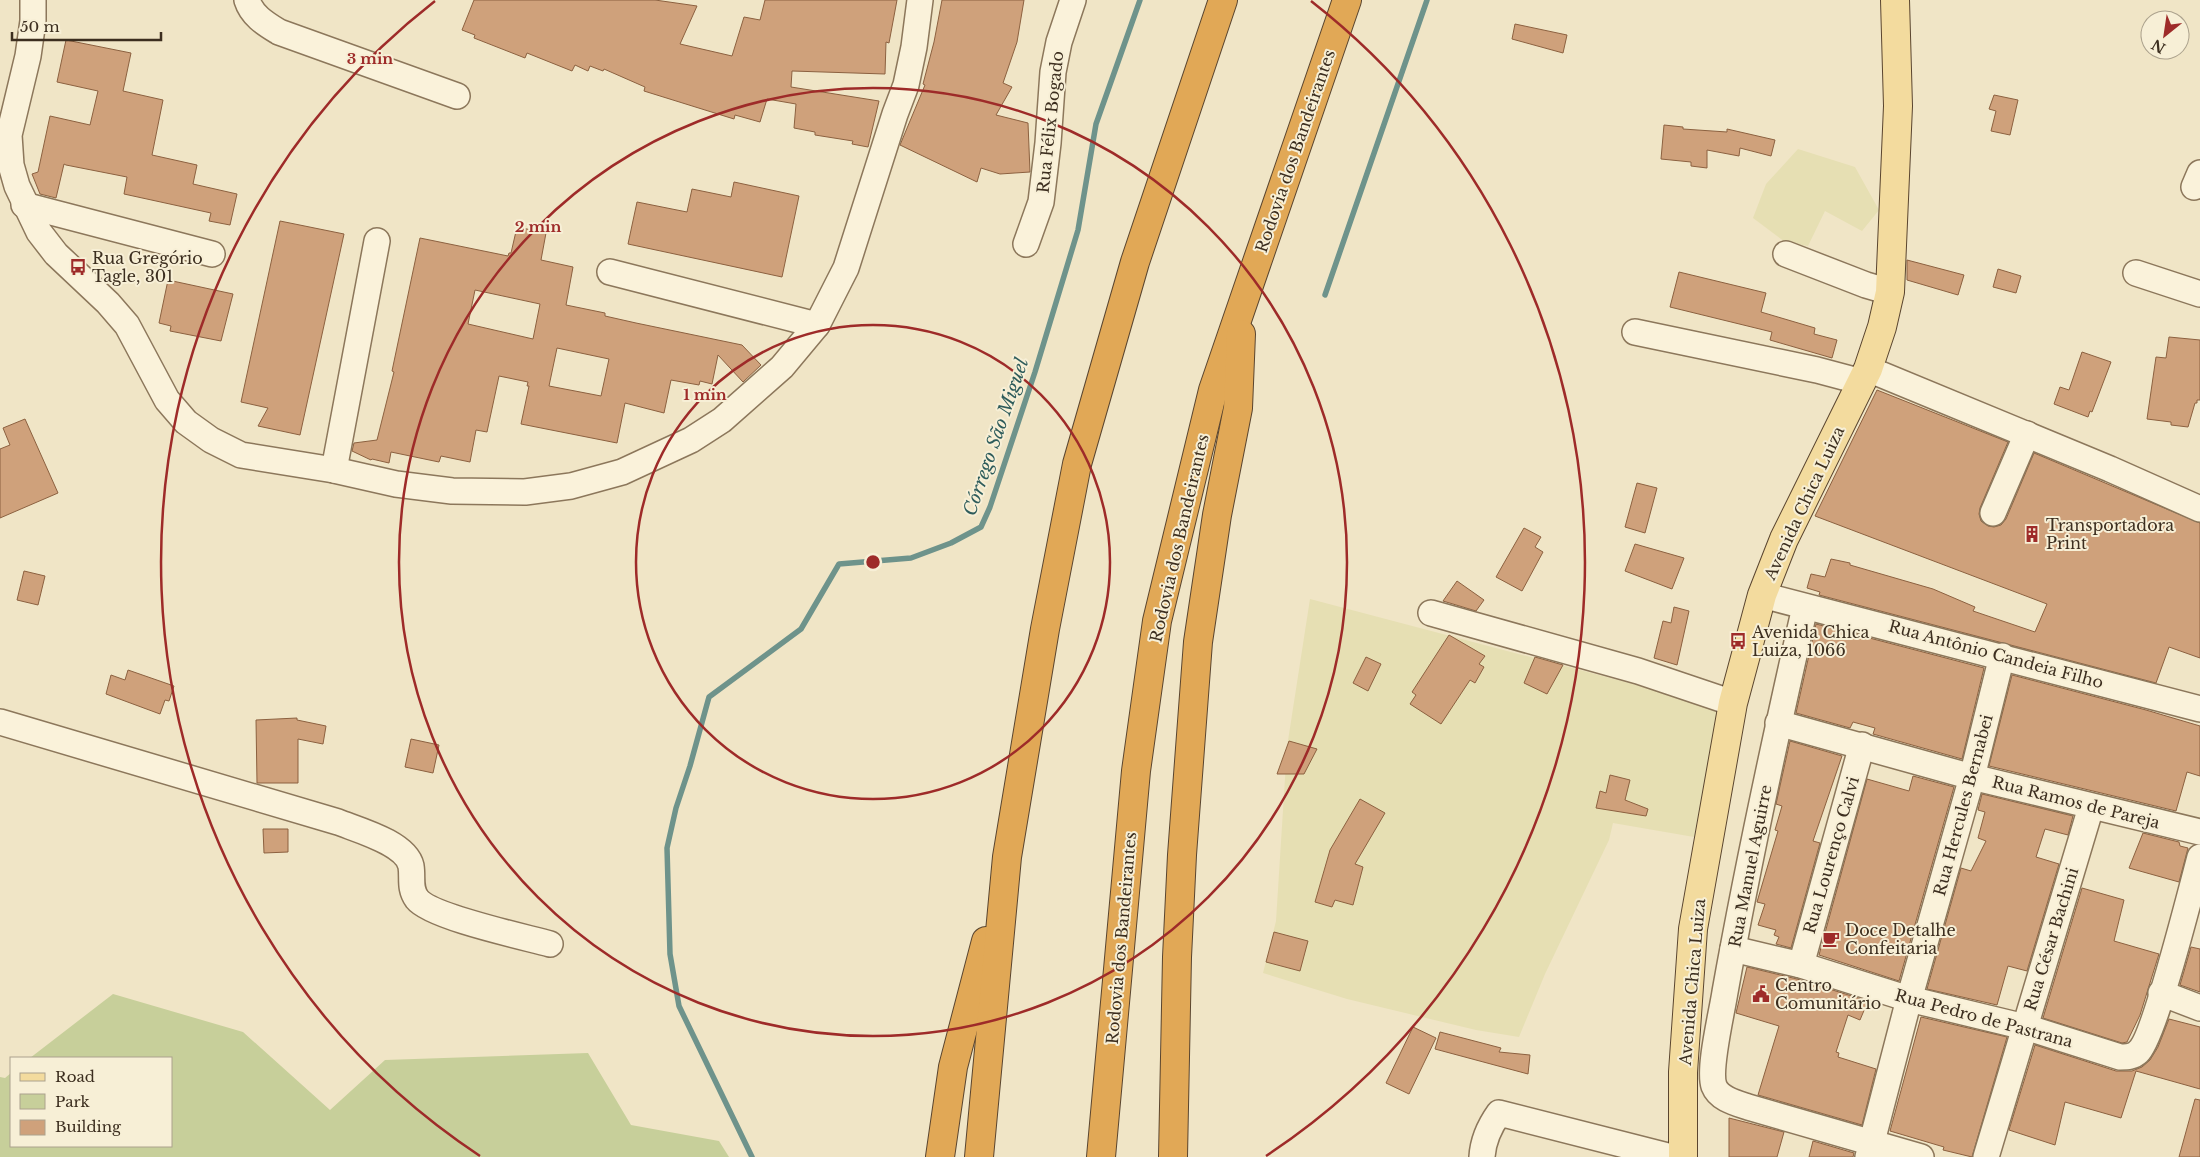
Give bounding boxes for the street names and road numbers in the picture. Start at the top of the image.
street label: Rodovia dos Bandeirantes [1251,47,1339,255]
street label: Rua Félix Bogado [1033,50,1067,194]
street label: Avenida Chica Luiza [1759,423,1848,584]
street label: Rodovia dos Bandeirantes [1145,432,1213,644]
street label: Rua Antônio Candeia Filho [1886,616,2106,692]
street label: Rua Hercules Bernabei [1929,711,1997,898]
street label: Rua Ramos de Pareja [1990,771,2162,833]
street label: Rua Lourenço Calvi [1799,774,1863,936]
street label: Rua Manuel Aguirre [1724,783,1776,949]
street label: Rodovia dos Bandeirantes [1102,831,1140,1045]
street label: Rua César Bachini [2020,864,2083,1013]
street label: Avenida Chica Luiza [1675,898,1709,1067]
street label: Rua Pedro de Pastrana [1893,985,2075,1051]

